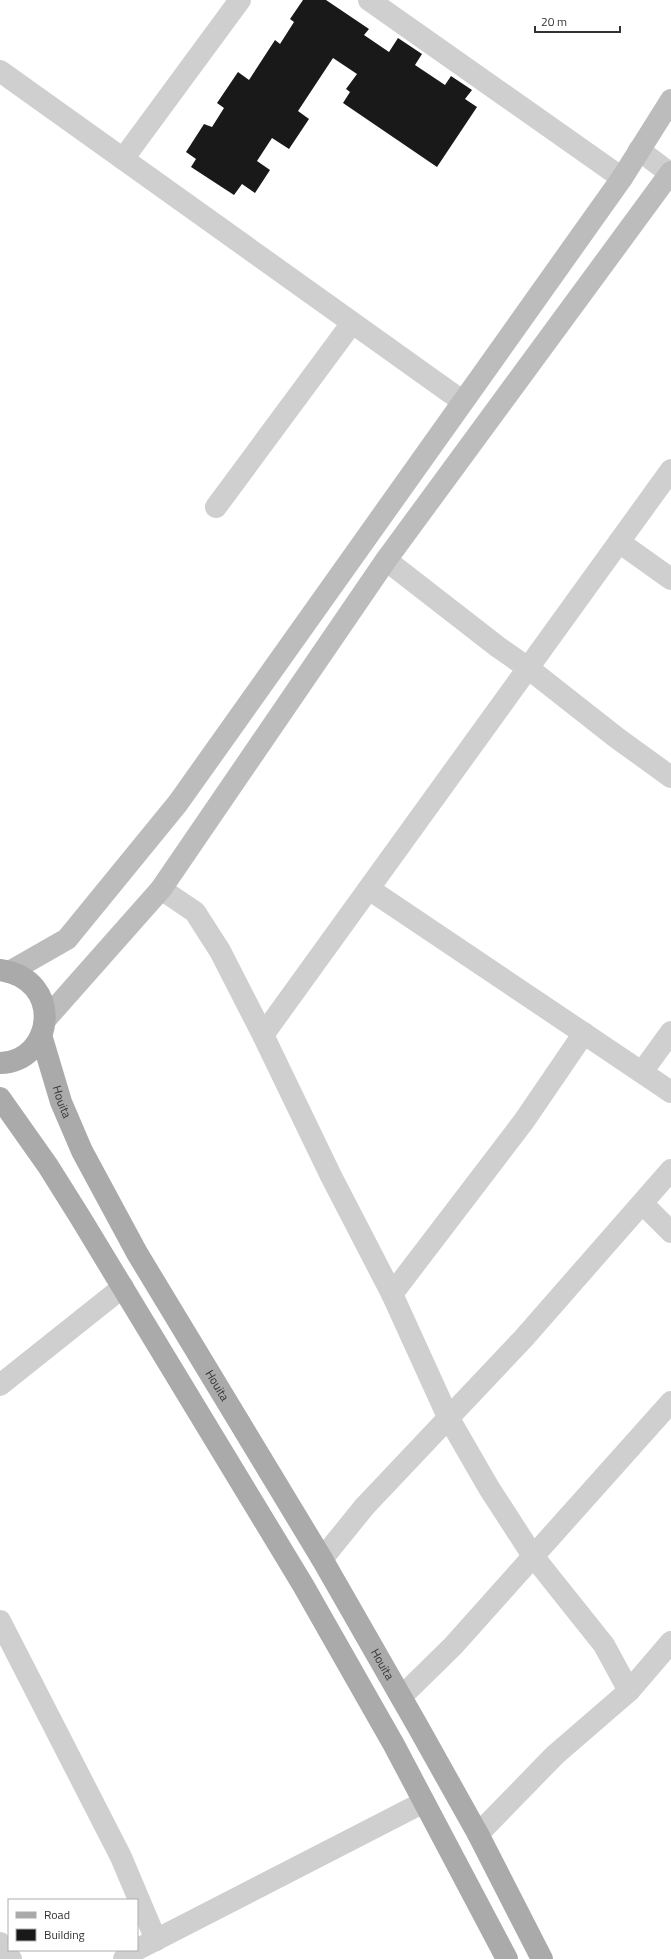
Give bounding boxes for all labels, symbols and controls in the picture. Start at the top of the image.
scale bar [535,8,620,34]
text: 20 m [541,12,567,31]
street label: Houita [48,1083,77,1121]
street label: Houita [201,1366,234,1405]
street label: Houita [366,1645,399,1683]
legend [8,1899,138,1951]
text: Road [44,1905,70,1924]
text: Building [44,1925,85,1944]

